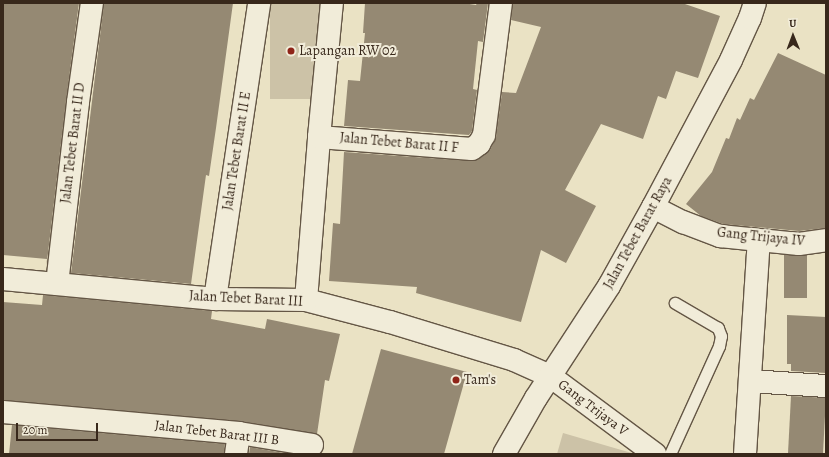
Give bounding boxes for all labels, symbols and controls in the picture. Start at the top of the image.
north arrow [773,16,813,56]
text: U [789,16,797,31]
place label: Lapangan RW 02 [299,43,396,59]
marker: Lapangan RW 02 [286,46,296,56]
street label: Jalan Tebet Barat II D [57,82,89,204]
street label: Jalan Tebet Barat II E [219,90,255,212]
street label: Jalan Tebet Barat II F [339,129,459,157]
street label: Jalan Tebet Barat Raya [600,174,676,292]
street label: Gang Trijaya IV [716,224,806,250]
street label: Jalan Tebet Barat III [189,288,303,310]
place label: Tam's [464,372,496,388]
marker: Tam's [451,375,461,385]
street label: Gang Trijaya V [555,376,631,440]
scale bar [18,415,100,441]
street label: Jalan Tebet Barat III B [154,417,280,449]
text: 20 m [23,422,47,438]

